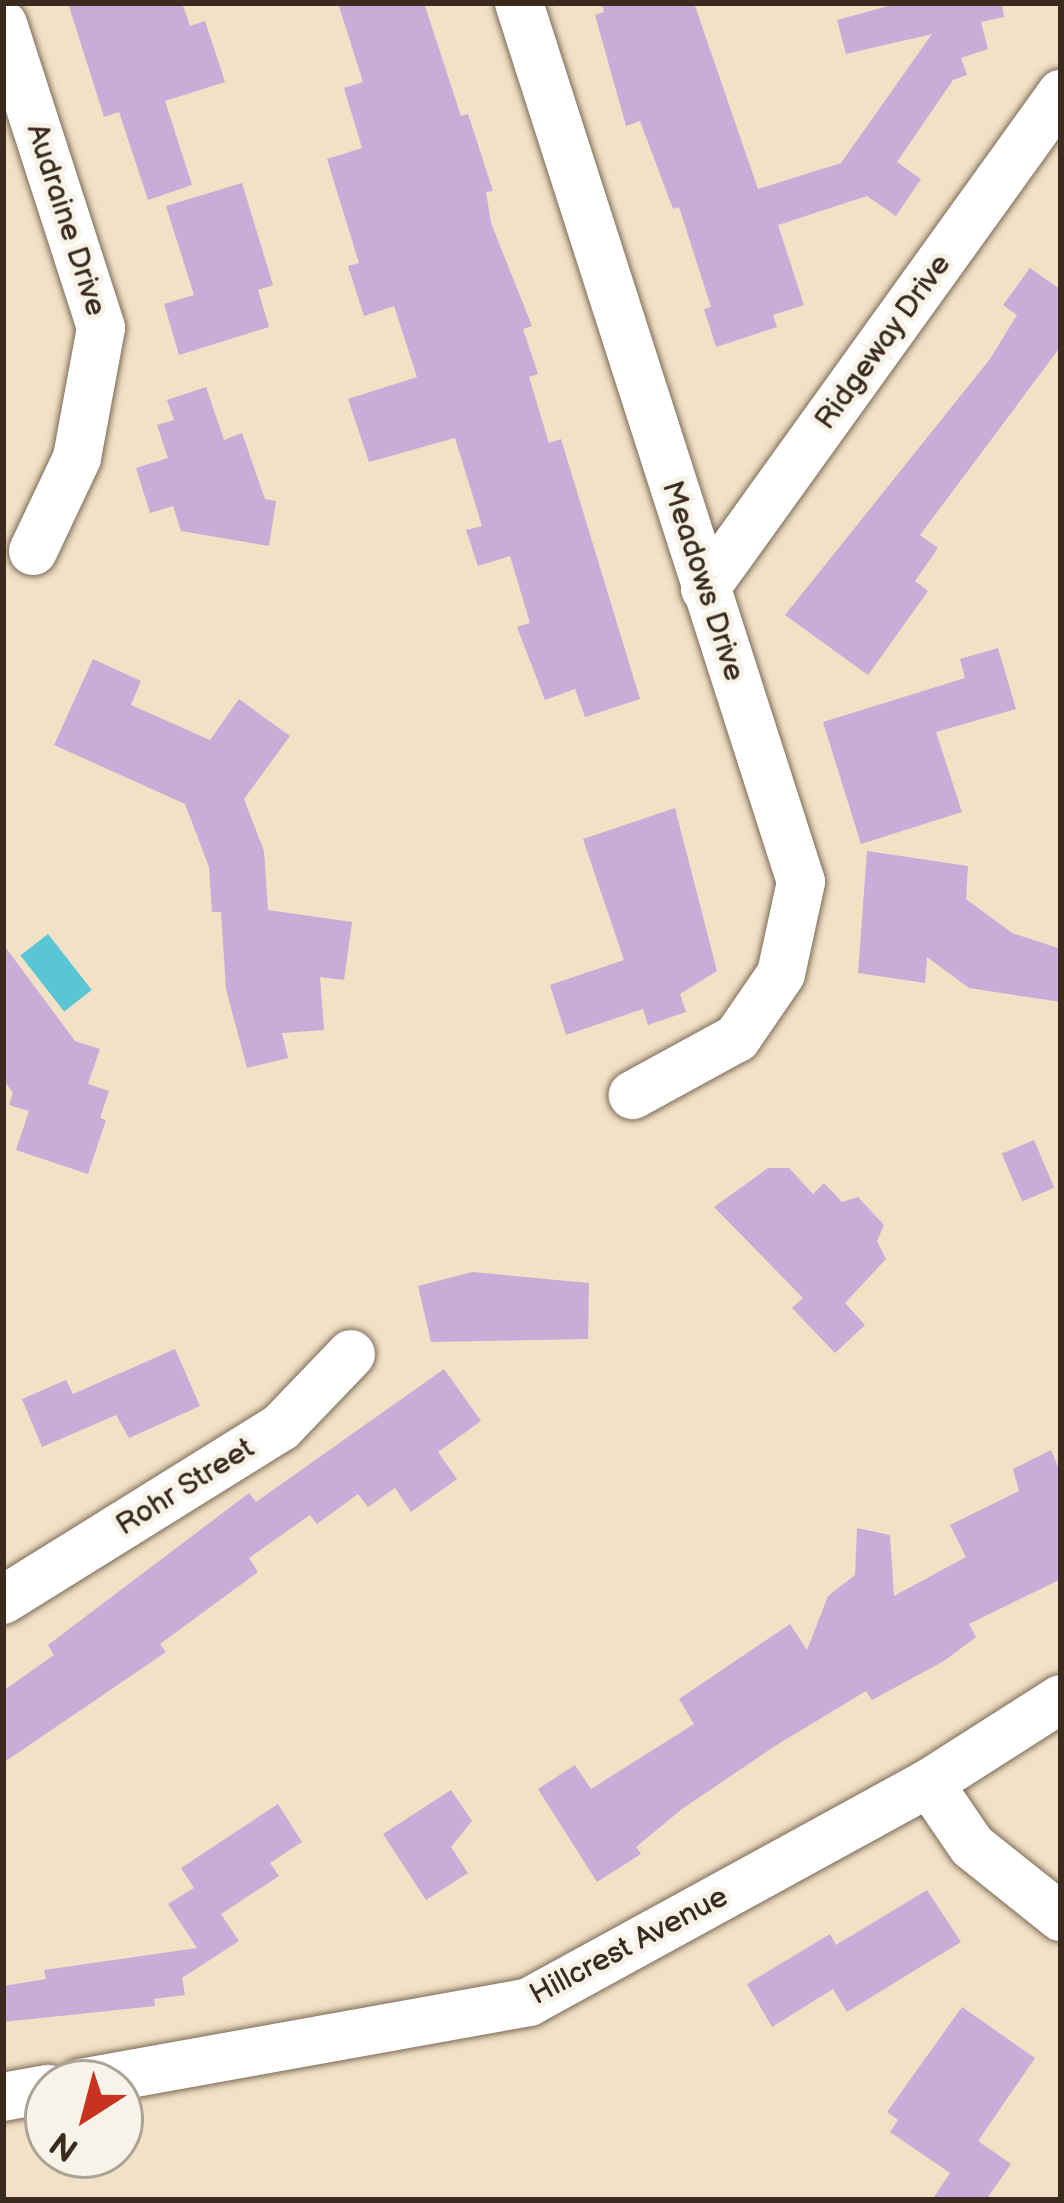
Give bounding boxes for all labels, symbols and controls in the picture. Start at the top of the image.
street label: Audraine Drive [18,120,114,320]
street label: Ridgeway Drive [807,247,959,437]
street label: Meadows Drive [654,476,752,686]
street label: Rohr Street [109,1430,261,1544]
street label: Hillcrest Avenue [524,1879,734,2013]
north arrow [24,2059,144,2179]
text: N [43,2122,86,2169]

